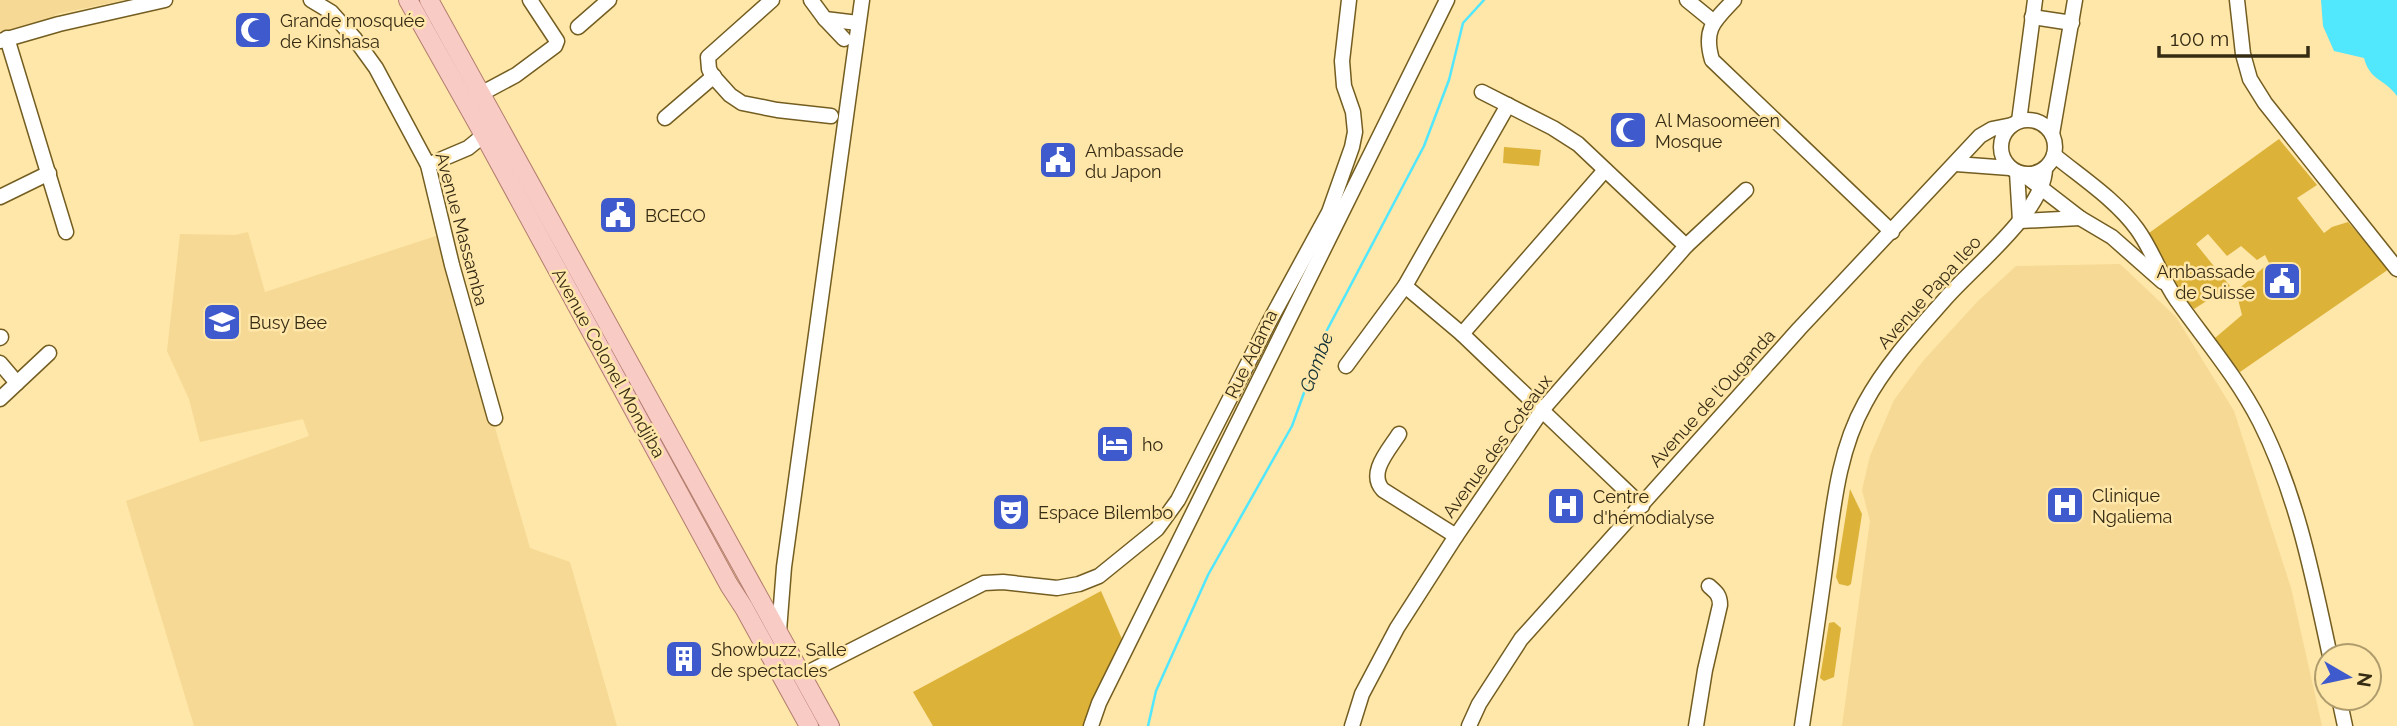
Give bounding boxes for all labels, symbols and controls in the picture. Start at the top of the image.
mosque icon: Grande mosquée de Kinshasa [232,9,274,51]
place label: Grande mosquée de Kinshasa [280,10,425,52]
scale bar [2159,14,2308,58]
text: 100 m [2170,26,2229,51]
mosque icon: Al Masoomeen Mosque [1607,109,1649,151]
place label: Al Masoomeen Mosque [1655,110,1780,152]
public building icon: Ambassade du Japon [1037,139,1079,181]
place label: Ambassade du Japon [1085,140,1184,182]
street label: Avenue Massamba [431,150,493,308]
public building icon: BCECO [597,194,639,236]
place label: BCECO [645,205,706,226]
street label: Avenue Papa Ileo [1873,231,1985,353]
public building icon: Ambassade de Suisse [2261,260,2303,302]
place label: Ambassade de Suisse [2156,261,2255,303]
street label: Avenue Colonel Mondjiba [548,265,670,461]
school or university icon: Busy Bee [201,301,243,343]
street label: Rue Adama [1220,306,1282,402]
place label: Busy Bee [249,312,328,333]
street label: Avenue de l’Ouganda [1645,325,1779,471]
water label: Gombe [1295,329,1337,395]
street label: Avenue des Coteaux [1438,370,1556,522]
hotel icon: ho [1094,423,1136,465]
place label: ho [1142,434,1163,455]
hospital icon: Clinique Ngaliema [2044,484,2086,526]
hospital icon: Centre d'hémodialyse [1545,485,1587,527]
place label: Clinique Ngaliema [2092,485,2172,527]
place label: Centre d'hémodialyse [1593,486,1715,528]
theatre icon: Espace Bilembo [990,491,1032,533]
place label: Espace Bilembo [1038,502,1174,523]
building icon: Showbuzz, Salle de spectacles [663,638,705,680]
place label: Showbuzz, Salle de spectacles [711,639,847,681]
north arrow [2313,642,2383,712]
text: N [2353,671,2377,689]

